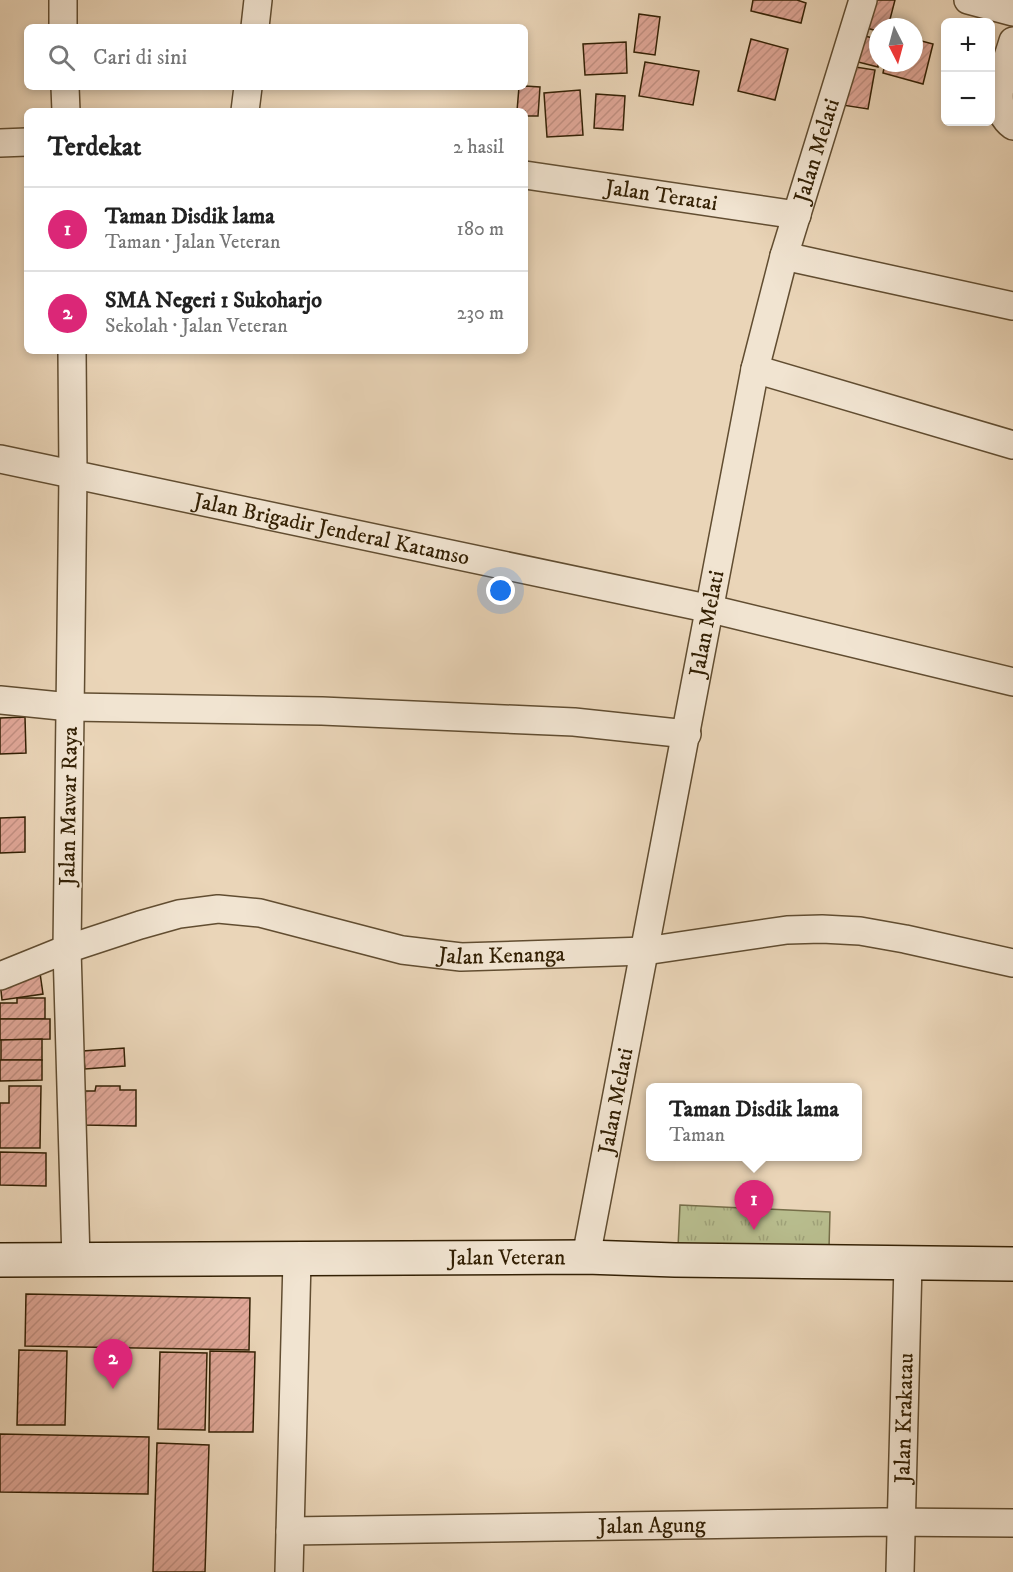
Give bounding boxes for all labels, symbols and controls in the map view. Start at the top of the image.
north arrow [869,18,923,72]
map controls [941,18,995,126]
button: + [941,18,995,72]
search box [24,24,528,90]
icon: search [45,41,78,74]
text: Cari di sini [93,44,187,71]
button: − [941,72,995,126]
street label: Jalan Melati [787,95,845,208]
text: Terdekat [48,131,141,164]
text: 2 hasil [453,135,504,160]
street label: Jalan Teratai [602,173,719,217]
text: Taman Disdik lama [105,203,275,230]
text: 1 [64,217,71,242]
text: 180 m [457,217,504,242]
text: Taman · Jalan Veteran [105,230,280,255]
text: SMA Negeri 1 Sukoharjo [105,287,322,314]
text: 2 [63,301,72,326]
text: 230 m [457,301,504,326]
text: Sekolah · Jalan Veteran [105,314,288,339]
street label: Jalan Brigadir Jenderal Katamso [190,486,472,571]
street label: Jalan Melati [683,568,730,681]
your location [486,576,515,605]
street label: Jalan Mawar Raya [54,726,84,888]
street label: Jalan Kenanga [435,940,566,971]
street label: Jalan Melati [592,1045,639,1158]
popup [646,1083,862,1161]
text: Taman Disdik lama [669,1096,839,1123]
text: Taman [669,1123,725,1148]
pin: 1 [734,1180,774,1230]
street label: Jalan Veteran [446,1244,566,1271]
pin: 2 [94,1340,132,1389]
street label: Jalan Krakatau [889,1353,919,1485]
street label: Jalan Agung [596,1511,706,1540]

